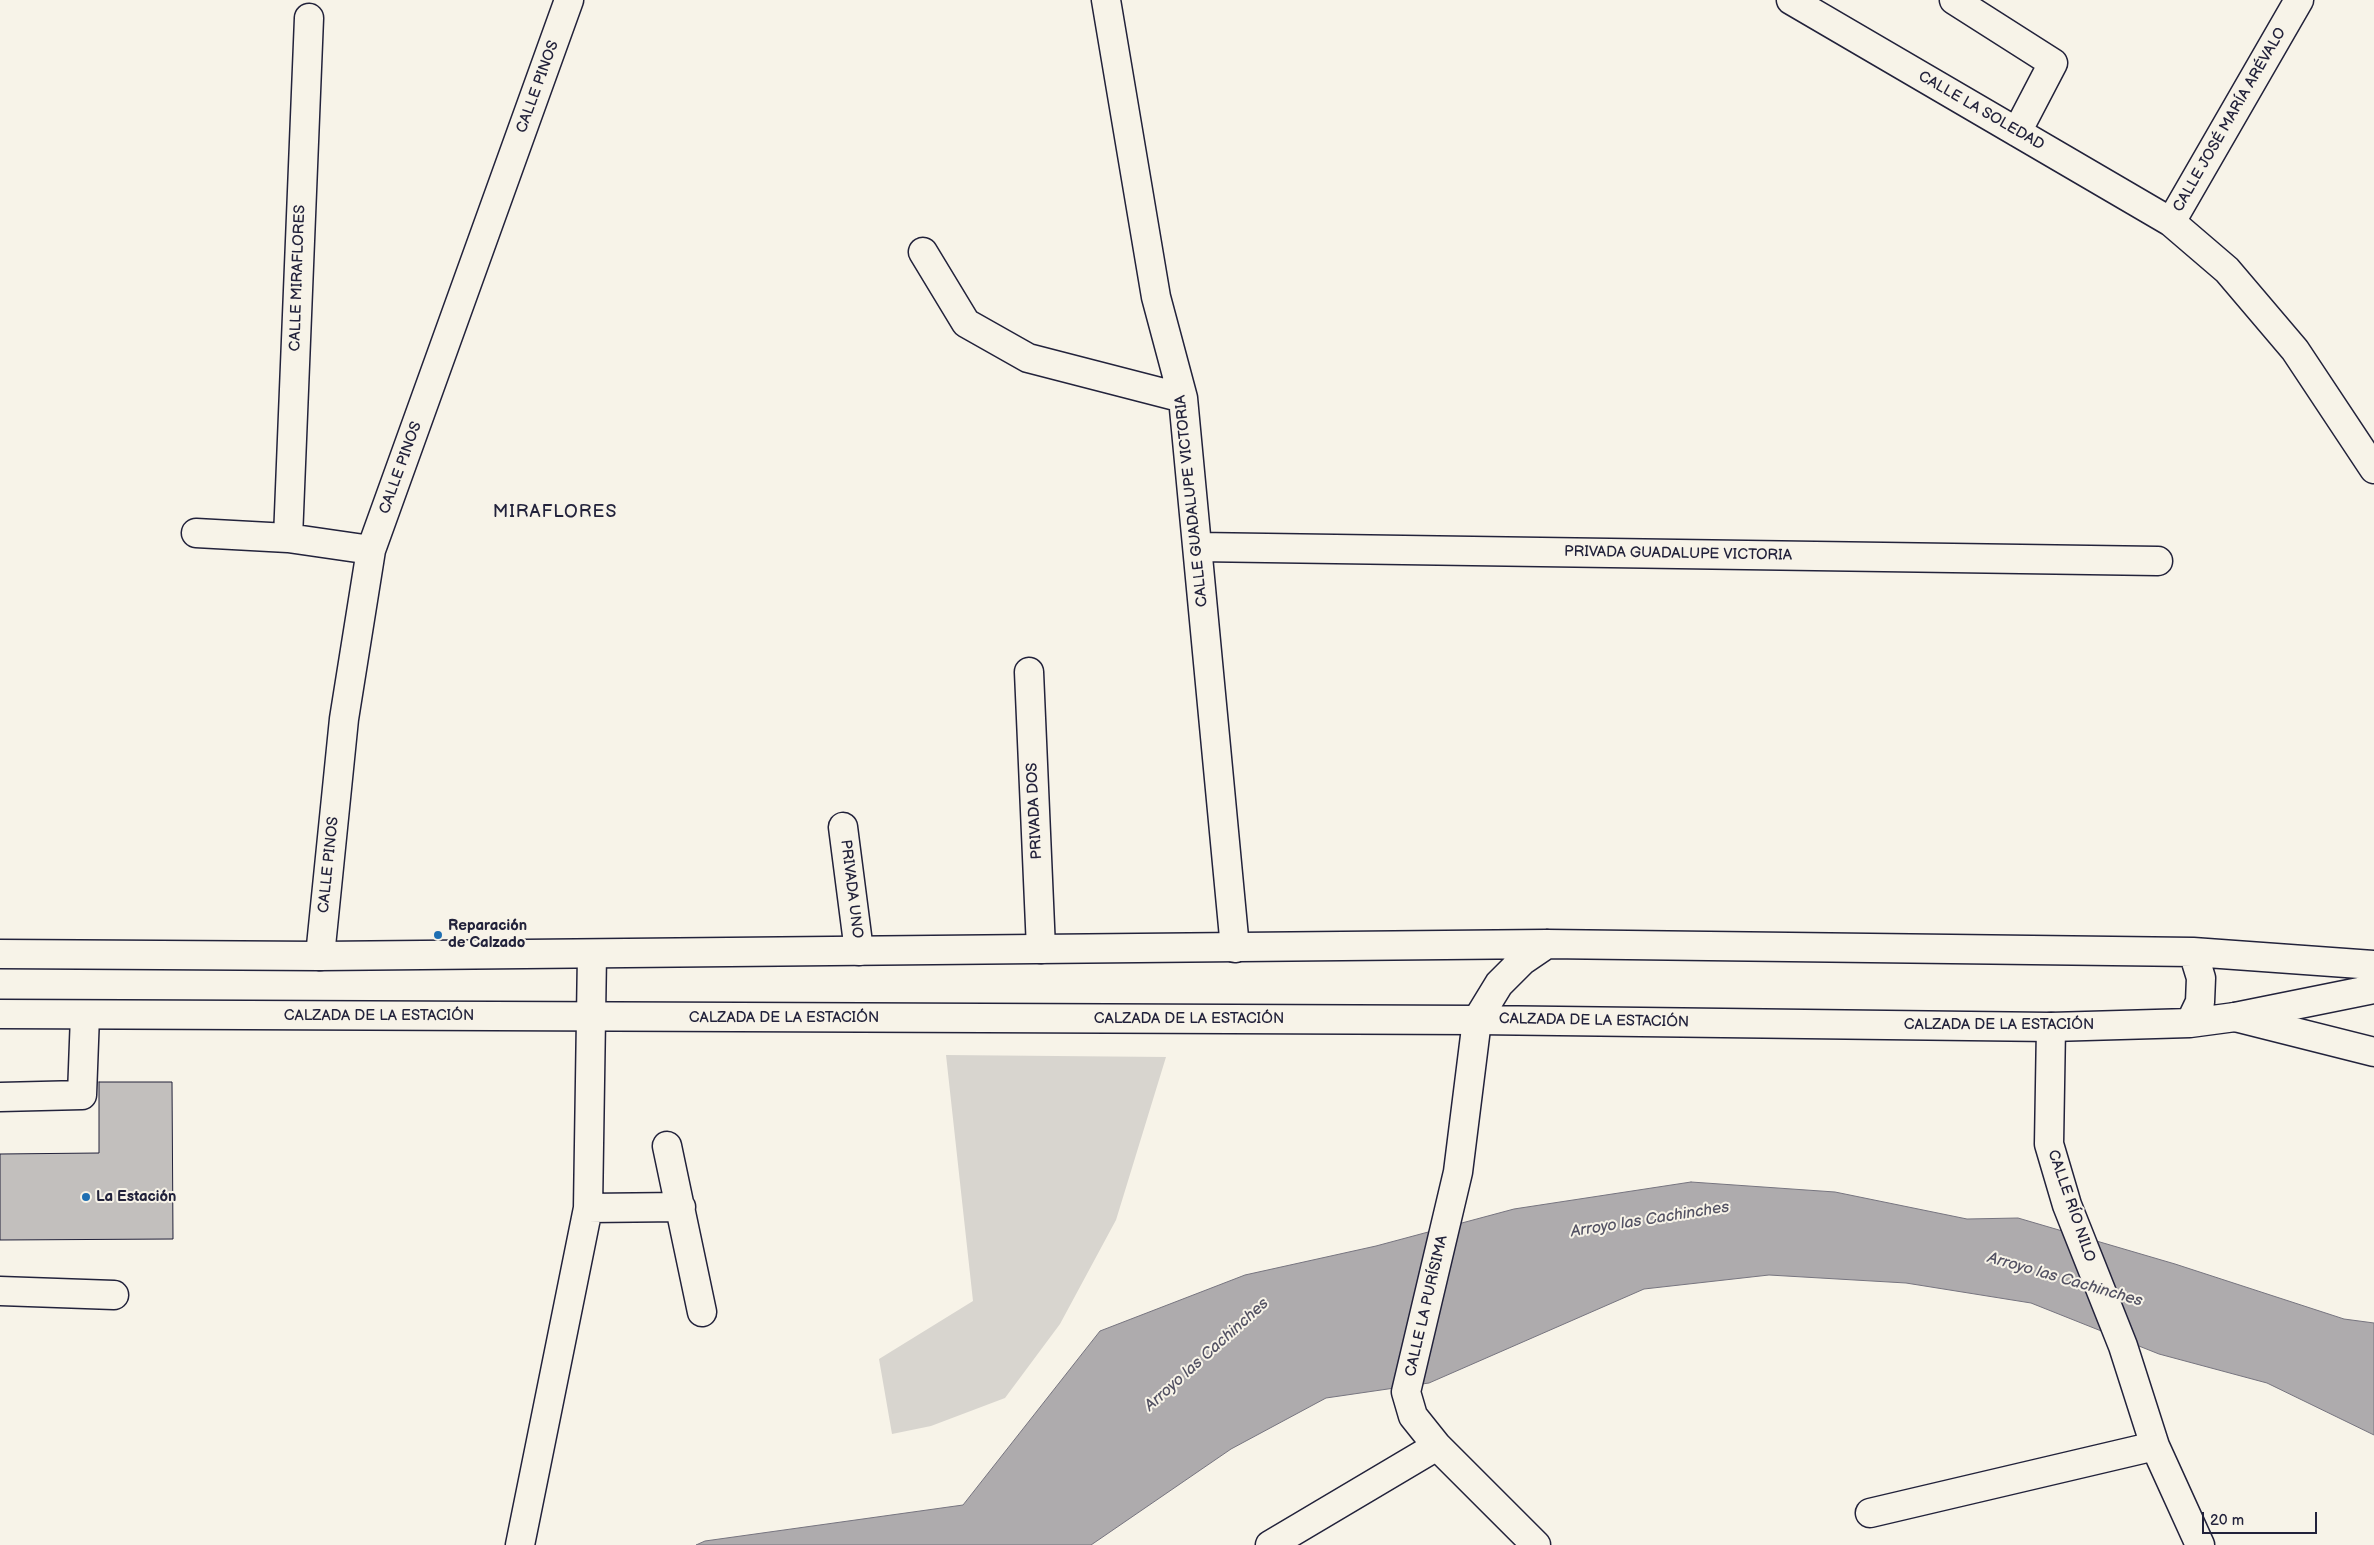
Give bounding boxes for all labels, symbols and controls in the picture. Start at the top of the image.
street label: CALLE JOSÉ MARÍA ARÉVALO [2170,25,2290,215]
street label: CALLE PINOS [513,38,563,136]
street label: CALLE LA SOLEDAD [1915,68,2047,154]
street label: CALLE MIRAFLORES [286,204,310,352]
street label: CALLE GUADALUPE VICTORIA [1172,394,1212,608]
street label: CALLE PINOS [376,419,426,517]
district label: MIRAFLORES [491,501,619,523]
street label: PRIVADA GUADALUPE VICTORIA [1564,543,1792,565]
street label: PRIVADA DOS [1023,762,1047,860]
street label: CALLE PINOS [315,816,343,914]
street label: PRIVADA UNO [836,839,866,939]
place label: Reparación de Calzado [448,917,527,952]
marker: Reparación de Calzado [432,929,444,941]
street label: CALZADA DE LA ESTACIÓN [284,1007,474,1025]
street label: CALZADA DE LA ESTACIÓN [689,1009,879,1027]
street label: CALZADA DE LA ESTACIÓN [1094,1010,1284,1028]
street label: CALZADA DE LA ESTACIÓN [1499,1010,1689,1032]
street label: CALZADA DE LA ESTACIÓN [1904,1016,2094,1034]
street label: CALLE RÍO NILO [2043,1148,2099,1264]
place label: La Estación [96,1188,176,1206]
marker: La Estación [80,1191,92,1203]
water label: Arroyo las Cachinches [1569,1198,1731,1242]
street label: CALLE LA PURÍSIMA [1402,1234,1452,1378]
water label: Arroyo las Cachinches [1985,1249,2145,1311]
water label: Arroyo las Cachinches [1141,1294,1273,1416]
scale bar [2204,1502,2319,1534]
text: 20 m [2210,1511,2244,1530]

